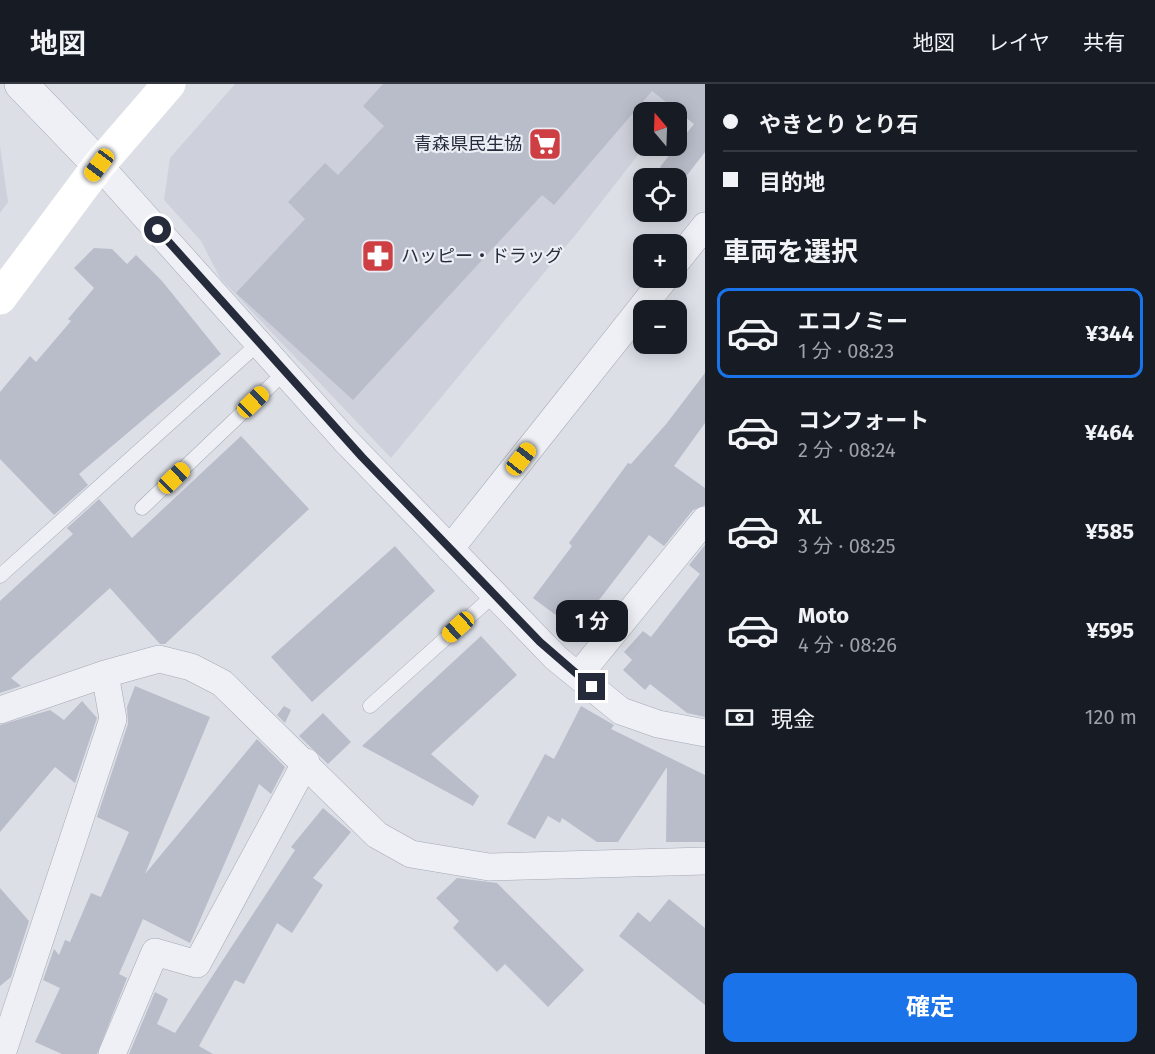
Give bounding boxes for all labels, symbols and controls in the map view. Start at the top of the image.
text: 地図 [30,27,86,60]
text: 地図 [913,30,955,56]
text: レイヤ [988,30,1050,56]
text: 共有 [1083,30,1125,56]
north arrow [633,102,687,156]
map controls [633,102,687,354]
text: やきとり とり石 [759,111,918,138]
supermarket icon: 青森県民生協 [527,126,563,162]
place label: 青森県民生協 [414,133,522,155]
car [81,145,117,185]
button: locate [633,168,687,222]
text: 目的地 [759,169,825,196]
route start [144,216,171,243]
button: + [633,234,687,288]
text: 車両を選択 [723,236,858,268]
pharmacy icon: ハッピー・ドラッグ [360,238,396,274]
place label: ハッピー・ドラッグ [401,245,563,267]
button: − [633,300,687,354]
icon: car [726,306,780,360]
text: エコノミー [798,308,908,335]
text: ¥344 [1086,320,1134,347]
text: 1 分 · 08:23 [798,339,894,363]
car [234,383,272,421]
icon: car [726,405,780,459]
text: コンフォート [798,407,929,434]
text: ¥464 [1085,419,1134,446]
text: 2 分 · 08:24 [798,438,896,462]
car [503,439,539,479]
car [155,459,193,497]
text: XL [798,503,822,530]
icon: car [726,504,780,558]
text: ¥585 [1085,518,1134,545]
text: 3 分 · 08:25 [798,534,896,558]
callout: 1 分 [556,600,628,642]
text: Moto [798,602,849,629]
icon: car [726,603,780,657]
car [439,608,477,646]
text: 1 分 [575,609,609,633]
text: ¥595 [1086,617,1134,644]
text: 4 分 · 08:26 [798,633,897,657]
route end [578,673,605,700]
icon: cash [723,701,756,734]
text: 120 m [1085,705,1137,729]
text: 現金 [771,706,815,733]
button: 確定 [723,973,1137,1042]

